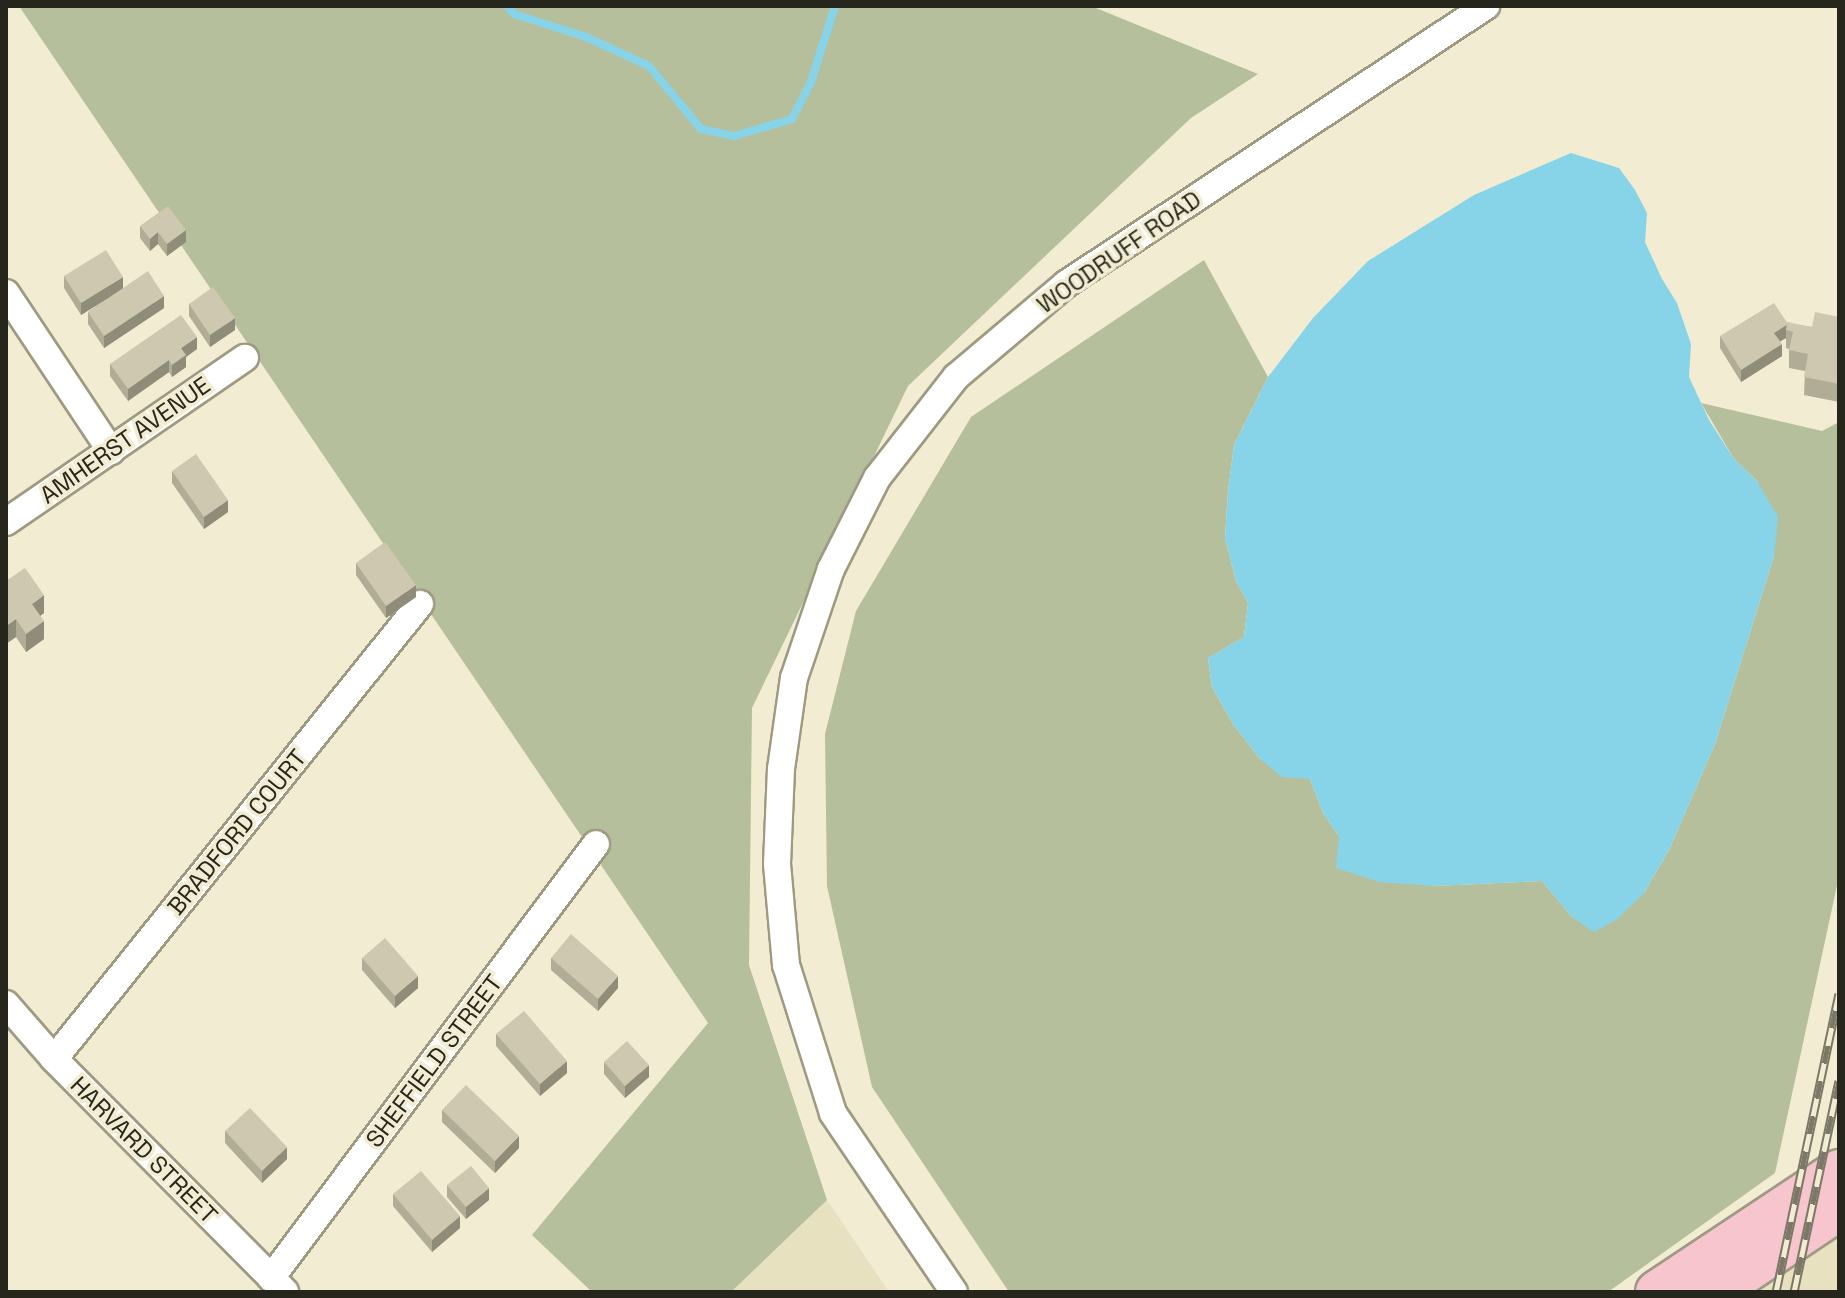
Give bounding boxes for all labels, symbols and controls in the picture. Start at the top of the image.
street label: WOODRUFF ROAD [1032,185,1206,319]
street label: AMHERST AVENUE [34,370,216,510]
street label: BRADFORD COURT [161,743,313,921]
street label: SHEFFIELD STREET [360,969,508,1153]
street label: HARVARD STREET [65,1071,223,1229]

